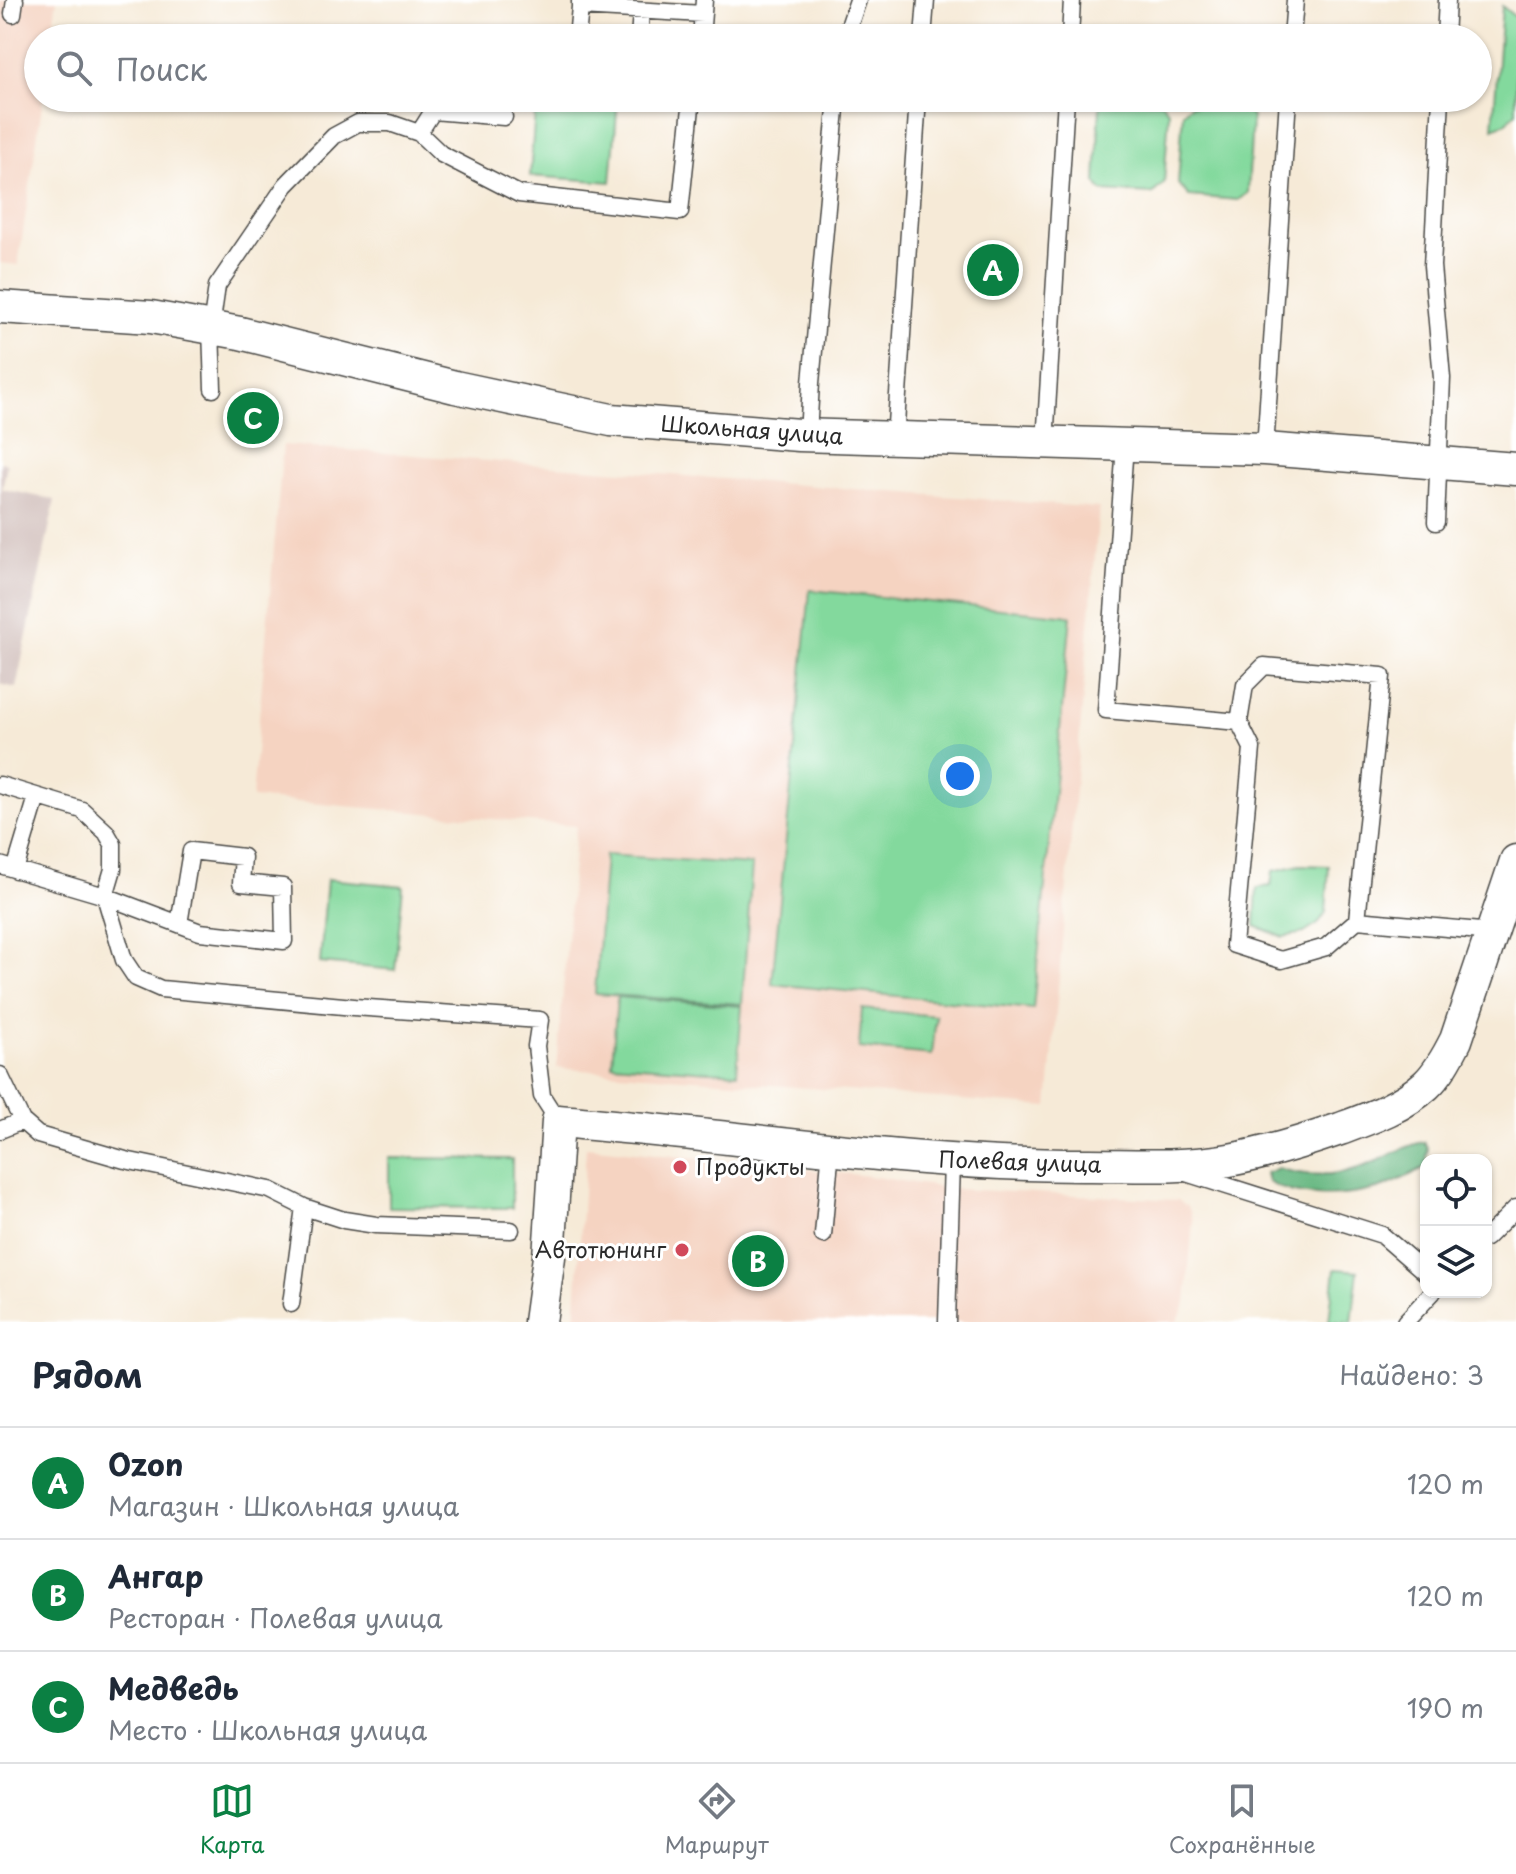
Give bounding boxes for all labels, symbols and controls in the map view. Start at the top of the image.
search box [24,24,1492,112]
icon: search [52,46,96,90]
text: Поиск [116,46,207,91]
pin: A [967,240,1019,300]
pin: C [227,388,279,448]
street label: Школьная улица [660,406,845,451]
your location [940,756,980,796]
street label: Полевая улица [938,1141,1102,1180]
place label: Продукты [696,1149,805,1182]
map controls [1420,1154,1492,1298]
button: locate [1420,1154,1492,1226]
marker: Продукты [671,1158,689,1176]
button: layers [1420,1226,1492,1298]
pin: B [732,1231,784,1291]
place label: Автотюнинг [535,1232,667,1265]
marker: Автотюнинг [673,1241,691,1259]
text: Рядом [32,1348,143,1400]
text: Найдено: 3 [1340,1355,1484,1394]
text: Ozon [108,1441,183,1486]
text: A [48,1464,68,1503]
text: 120 m [1407,1464,1484,1503]
text: Магазин · Школьная улица [108,1486,459,1525]
text: Ангар [108,1553,204,1598]
text: B [49,1576,67,1615]
text: 120 m [1407,1576,1484,1615]
text: Ресторан · Полевая улица [108,1598,443,1637]
text: Медведь [108,1665,239,1710]
text: C [48,1688,68,1727]
text: 190 m [1407,1688,1484,1727]
text: Место · Школьная улица [108,1710,427,1749]
tab: Карта [200,1779,265,1860]
tab: Маршрут [665,1779,769,1860]
tab: Сохранённые [1169,1779,1316,1860]

